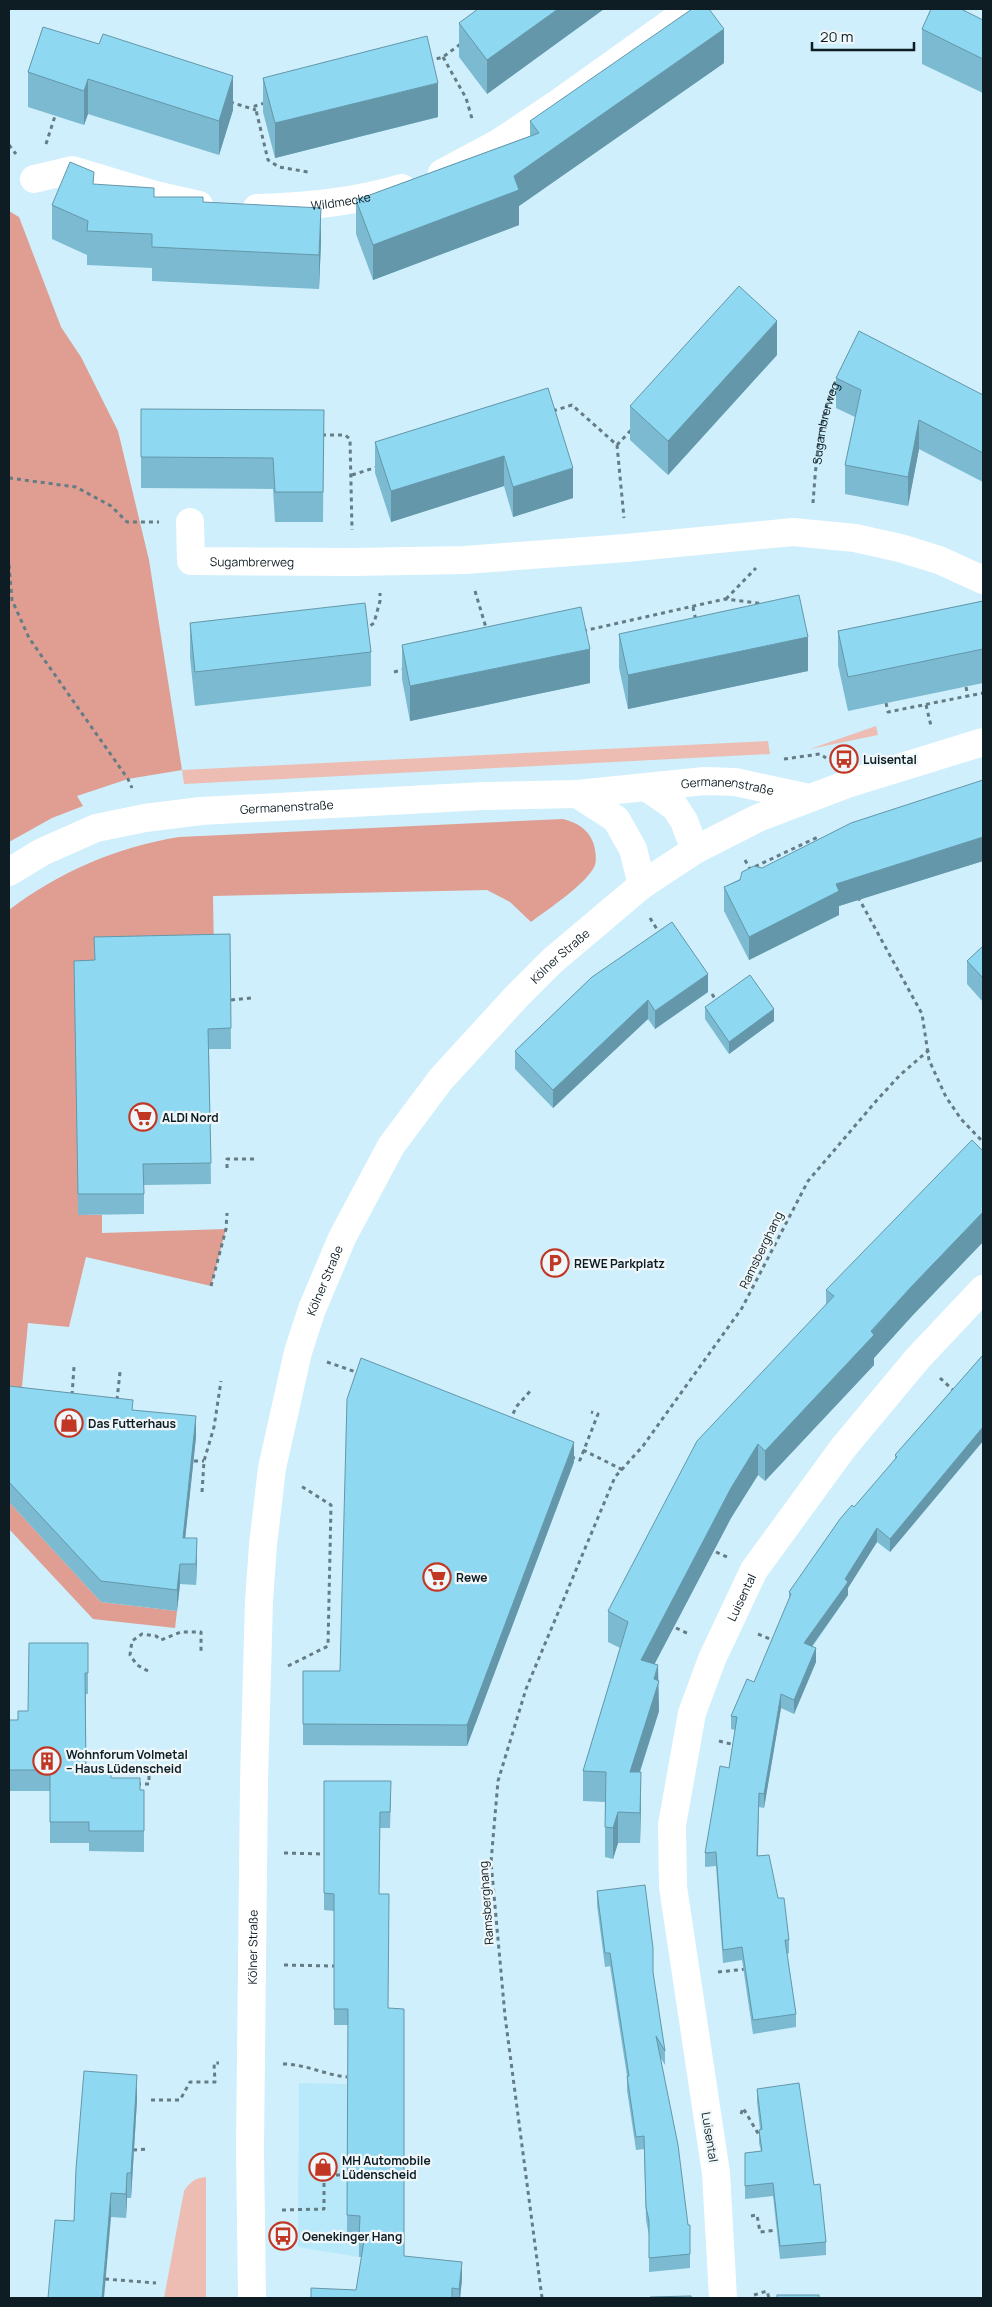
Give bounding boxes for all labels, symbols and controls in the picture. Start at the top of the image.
scale bar [812,20,914,52]
text: 20 m [820,26,853,47]
street label: Wildmecke [310,188,372,214]
street label: Sugambrerweg [808,379,843,465]
street label: Sugambrerweg [210,553,294,570]
bus stop icon: Luisental [829,744,859,774]
place label: Luisental [863,751,917,768]
street label: Germanenstraße [680,772,776,799]
street label: Germanenstraße [239,795,334,817]
street label: Kölner Straße [526,925,593,987]
supermarket icon: ALDI Nord [128,1102,158,1132]
place label: ALDI Nord [162,1109,219,1126]
street label: Ramsberghang [735,1209,787,1291]
street label: Kölner Straße [302,1243,346,1318]
parking icon: REWE Parkplatz [540,1248,570,1278]
place label: REWE Parkplatz [574,1255,665,1272]
shop icon: Das Futterhaus [54,1408,84,1438]
place label: Das Futterhaus [88,1415,177,1432]
supermarket icon: Rewe [422,1562,452,1592]
place label: Rewe [456,1569,488,1586]
street label: Luisental [723,1571,760,1624]
building icon: Wohnforum Volmetal – Haus Lüdenscheid [32,1746,62,1776]
place label: Wohnforum Volmetal – Haus Lüdenscheid [66,1746,188,1777]
street label: Ramsberghang [475,1860,497,1946]
street label: Kölner Straße [243,1910,261,1984]
street label: Luisental [698,2111,722,2163]
shop icon: MH Automobile Lüdenscheid [308,2152,338,2182]
place label: MH Automobile Lüdenscheid [342,2152,431,2183]
bus stop icon: Oenekinger Hang [268,2221,298,2251]
place label: Oenekinger Hang [302,2228,402,2245]

